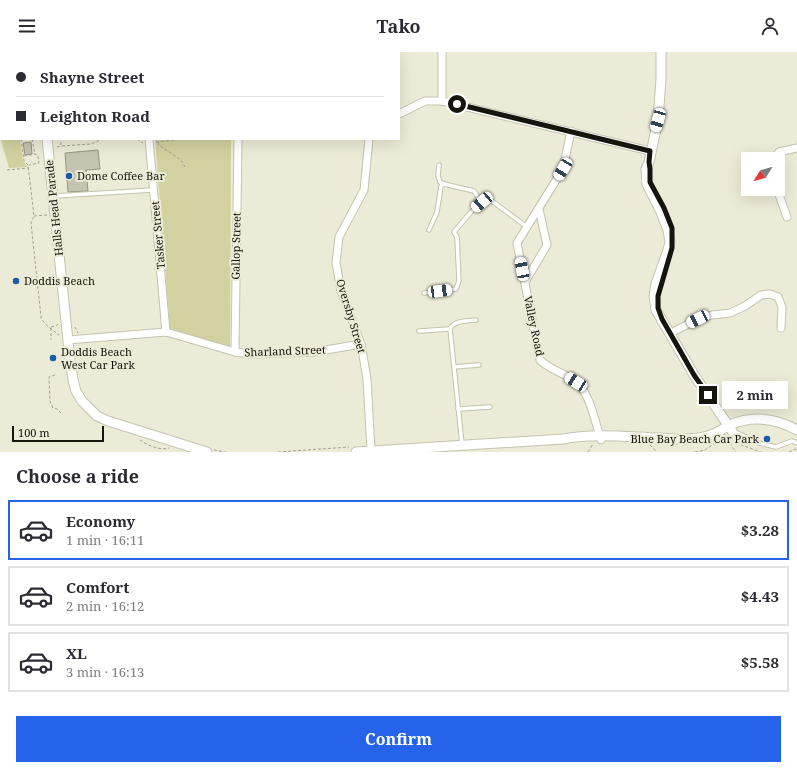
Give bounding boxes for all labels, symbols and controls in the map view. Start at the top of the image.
text: Tako [376,14,421,38]
icon: menu [16,15,38,37]
icon: person [759,15,781,37]
text: Shayne Street [40,67,144,87]
route start [448,95,466,113]
text: Leighton Road [40,106,150,126]
car [649,107,667,133]
north arrow [741,152,785,196]
map controls [741,152,785,196]
car [552,156,574,182]
street label: Halls Head Parade [41,159,66,257]
place label: Dome Coffee Bar [77,168,165,183]
marker: Dome Coffee Bar [64,171,74,181]
car [469,190,495,214]
street label: Tasker Street [147,200,168,270]
street label: Gallop Street [227,212,244,280]
car [514,256,530,282]
place label: Doddis Beach [24,273,95,288]
marker: Doddis Beach [11,276,21,286]
street label: Oversby Street [333,277,370,355]
car [427,284,453,298]
street label: Valley Road [521,294,548,358]
car [685,308,711,330]
street label: Sharland Street [244,342,326,359]
place label: Doddis Beach West Car Park [61,344,135,372]
marker: Doddis Beach West Car Park [48,353,58,363]
car [563,371,589,393]
callout: 2 min [722,381,788,409]
route end [699,386,717,404]
text: 2 min [737,386,773,404]
scale bar [12,424,104,443]
text: 100 m [18,425,50,440]
place label: Blue Bay Beach Car Park [630,431,760,446]
marker: Blue Bay Beach Car Park [762,434,772,444]
text: Choose a ride [16,464,139,488]
text: Economy [66,511,135,531]
icon: car [18,512,54,548]
text: $3.28 [741,520,779,540]
text: 1 min · 16:11 [66,531,144,549]
text: Comfort [66,577,129,597]
icon: car [18,578,54,614]
text: $4.43 [741,586,779,606]
text: 2 min · 16:12 [66,597,144,615]
text: XL [66,643,87,663]
icon: car [18,644,54,680]
text: $5.58 [741,652,779,672]
text: 3 min · 16:13 [66,663,144,681]
button: Confirm [16,716,781,762]

